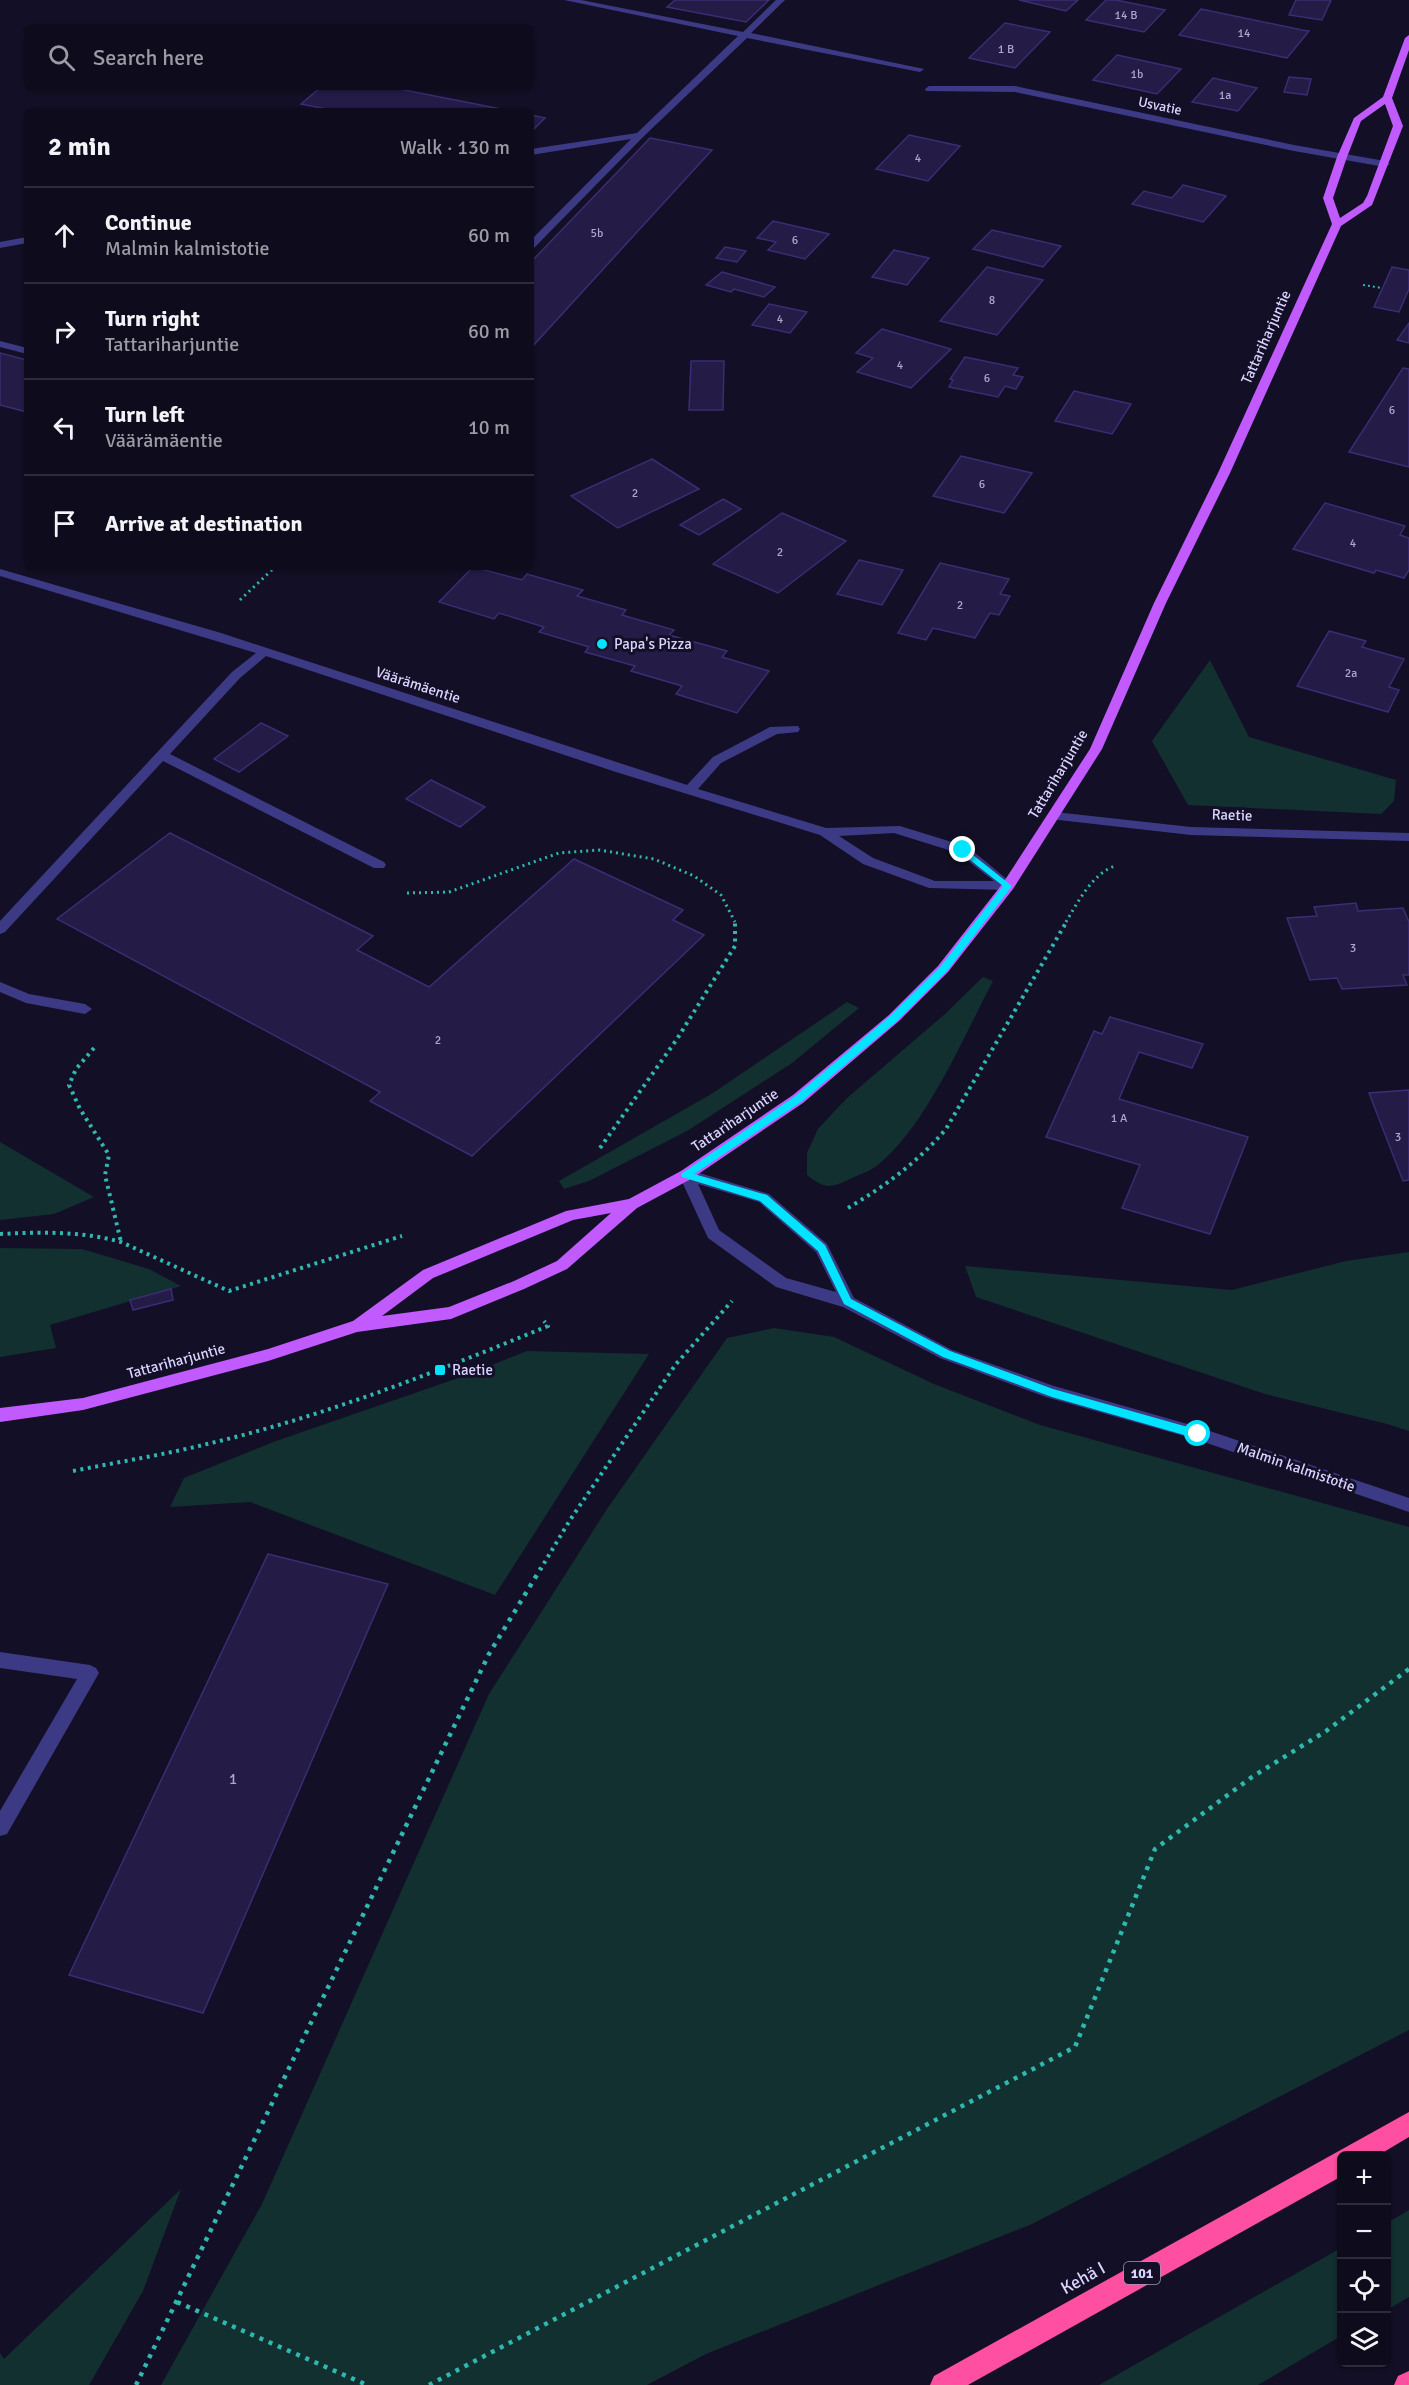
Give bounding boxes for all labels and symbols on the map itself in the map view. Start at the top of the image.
house number: 14 B [1115,8,1137,23]
house number: 14 [1238,26,1251,41]
house number: 1 B [998,42,1014,57]
house number: 1b [1131,67,1143,82]
house number: 1a [1219,88,1231,103]
street label: Usvatie [1137,93,1183,119]
house number: 4 [915,151,922,166]
house number: 5b [591,226,603,241]
house number: 6 [792,233,798,248]
street label: Tattariharjuntie [1237,287,1295,387]
house number: 8 [989,293,995,308]
house number: 4 [777,312,784,327]
house number: 4 [897,358,904,373]
house number: 6 [984,371,990,386]
house number: 6 [1389,403,1395,418]
house number: 6 [979,477,985,492]
house number: 2 [632,486,638,501]
house number: 4 [1350,536,1357,551]
house number: 2 [777,545,783,560]
house number: 2 [957,598,963,613]
place label: Papa's Pizza [614,635,692,653]
marker: Papa's Pizza [595,637,609,651]
street label: Väärämäentie [373,663,463,707]
house number: 2a [1345,666,1357,681]
street label: Tattariharjuntie [1024,726,1092,822]
street label: Raetie [1211,805,1253,825]
route end [949,836,975,862]
house number: 3 [1350,941,1356,956]
house number: 2 [435,1033,441,1048]
street label: Tattariharjuntie [688,1084,782,1156]
house number: 1 A [1111,1111,1128,1126]
house number: 3 [1395,1130,1401,1145]
street label: Tattariharjuntie [125,1339,227,1383]
place label: Raetie [452,1361,493,1379]
marker: Raetie [433,1363,447,1377]
route start [1184,1420,1210,1446]
street label: Malmin kalmistotie [1235,1438,1357,1496]
house number: 1 [229,1770,237,1788]
street label: Kehä I [1057,2257,1109,2299]
road number: 101 [1124,2262,1160,2284]

